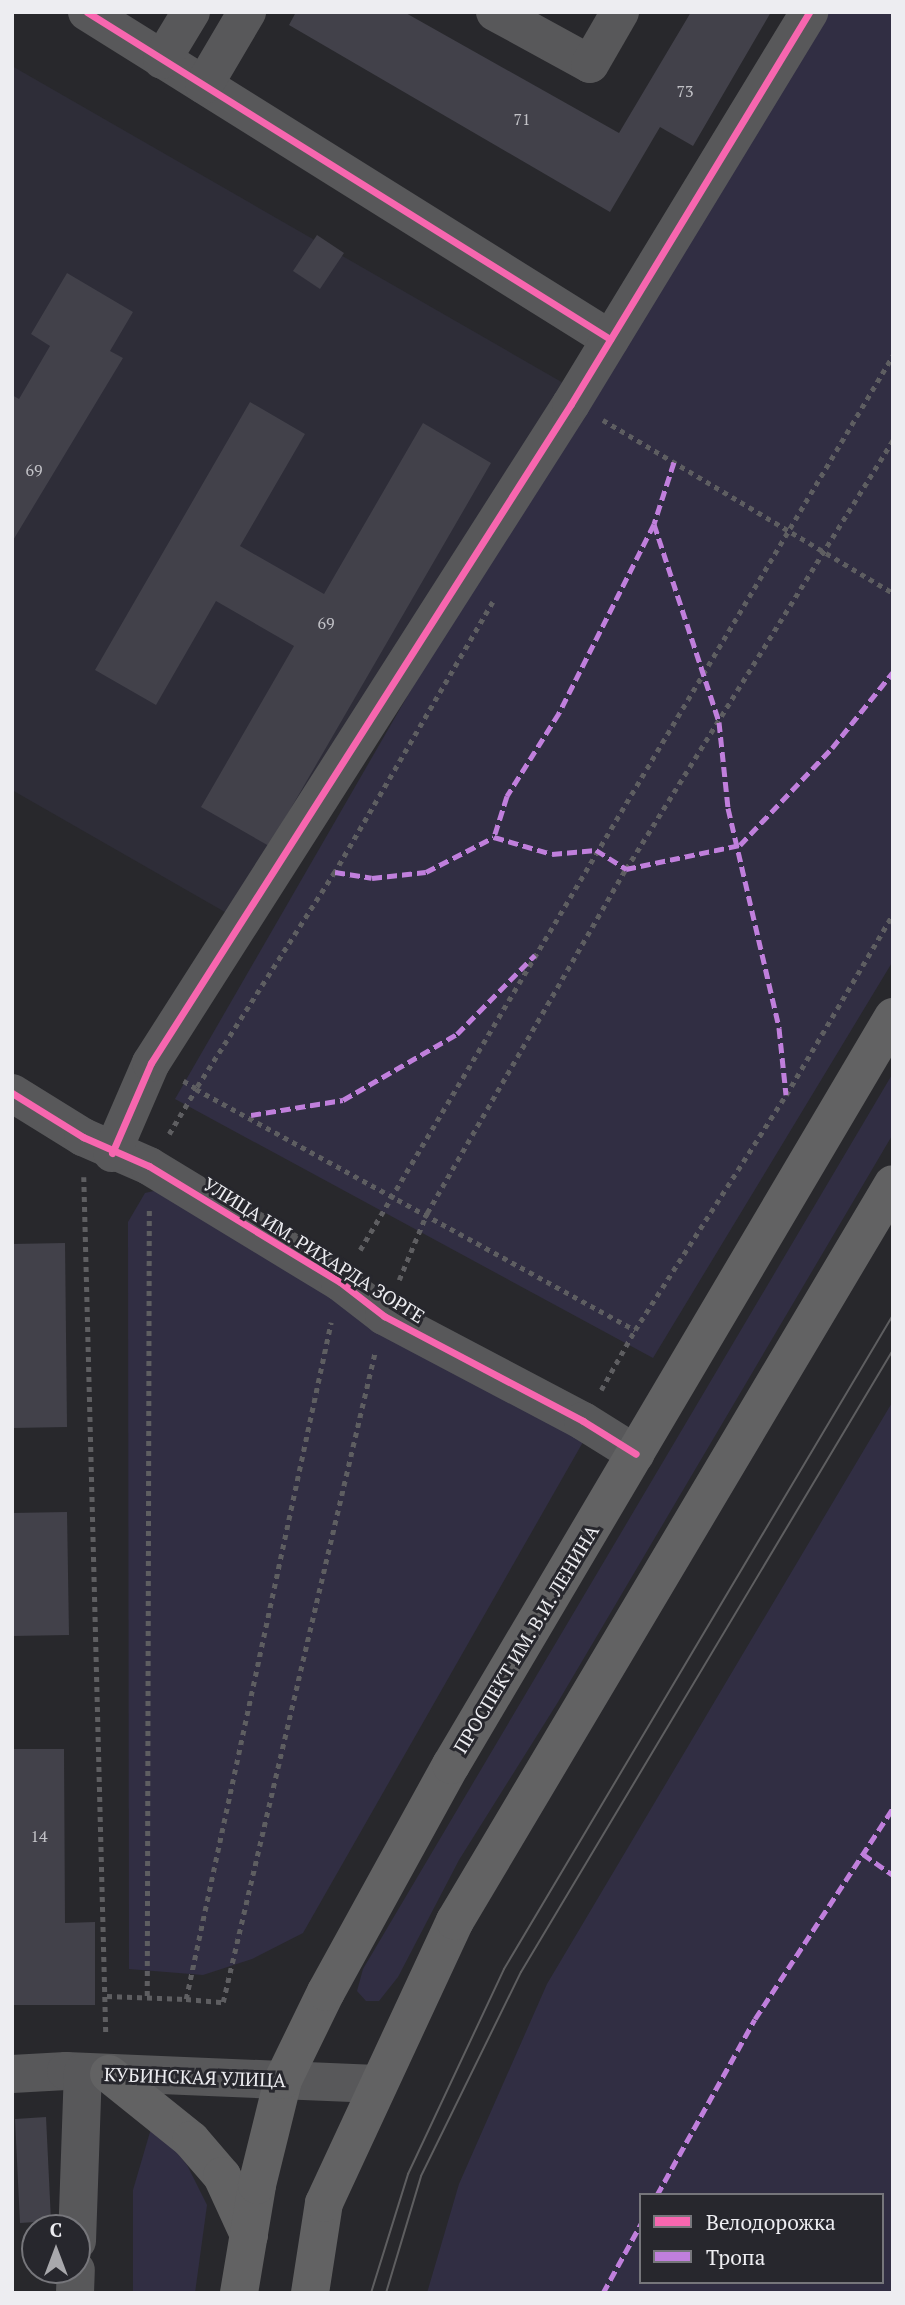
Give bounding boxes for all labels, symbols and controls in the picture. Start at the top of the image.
house number: 73 [676,81,694,101]
house number: 71 [513,109,531,129]
house number: 69 [25,460,43,480]
house number: 69 [317,613,335,633]
street label: УЛИЦА ИМ. РИХАРДА ЗОРГЕ [198,1172,430,1328]
street label: ПРОСПЕКТ ИМ. В.И. ЛЕНИНА [448,1520,604,1758]
house number: 14 [30,1826,48,1846]
street label: КУБИНСКАЯ УЛИЦА [103,2062,287,2092]
legend [639,2193,884,2284]
text: Велодорожка [706,2208,836,2236]
north arrow [21,2214,91,2284]
text: С [50,2217,62,2242]
text: Тропа [706,2243,765,2271]

